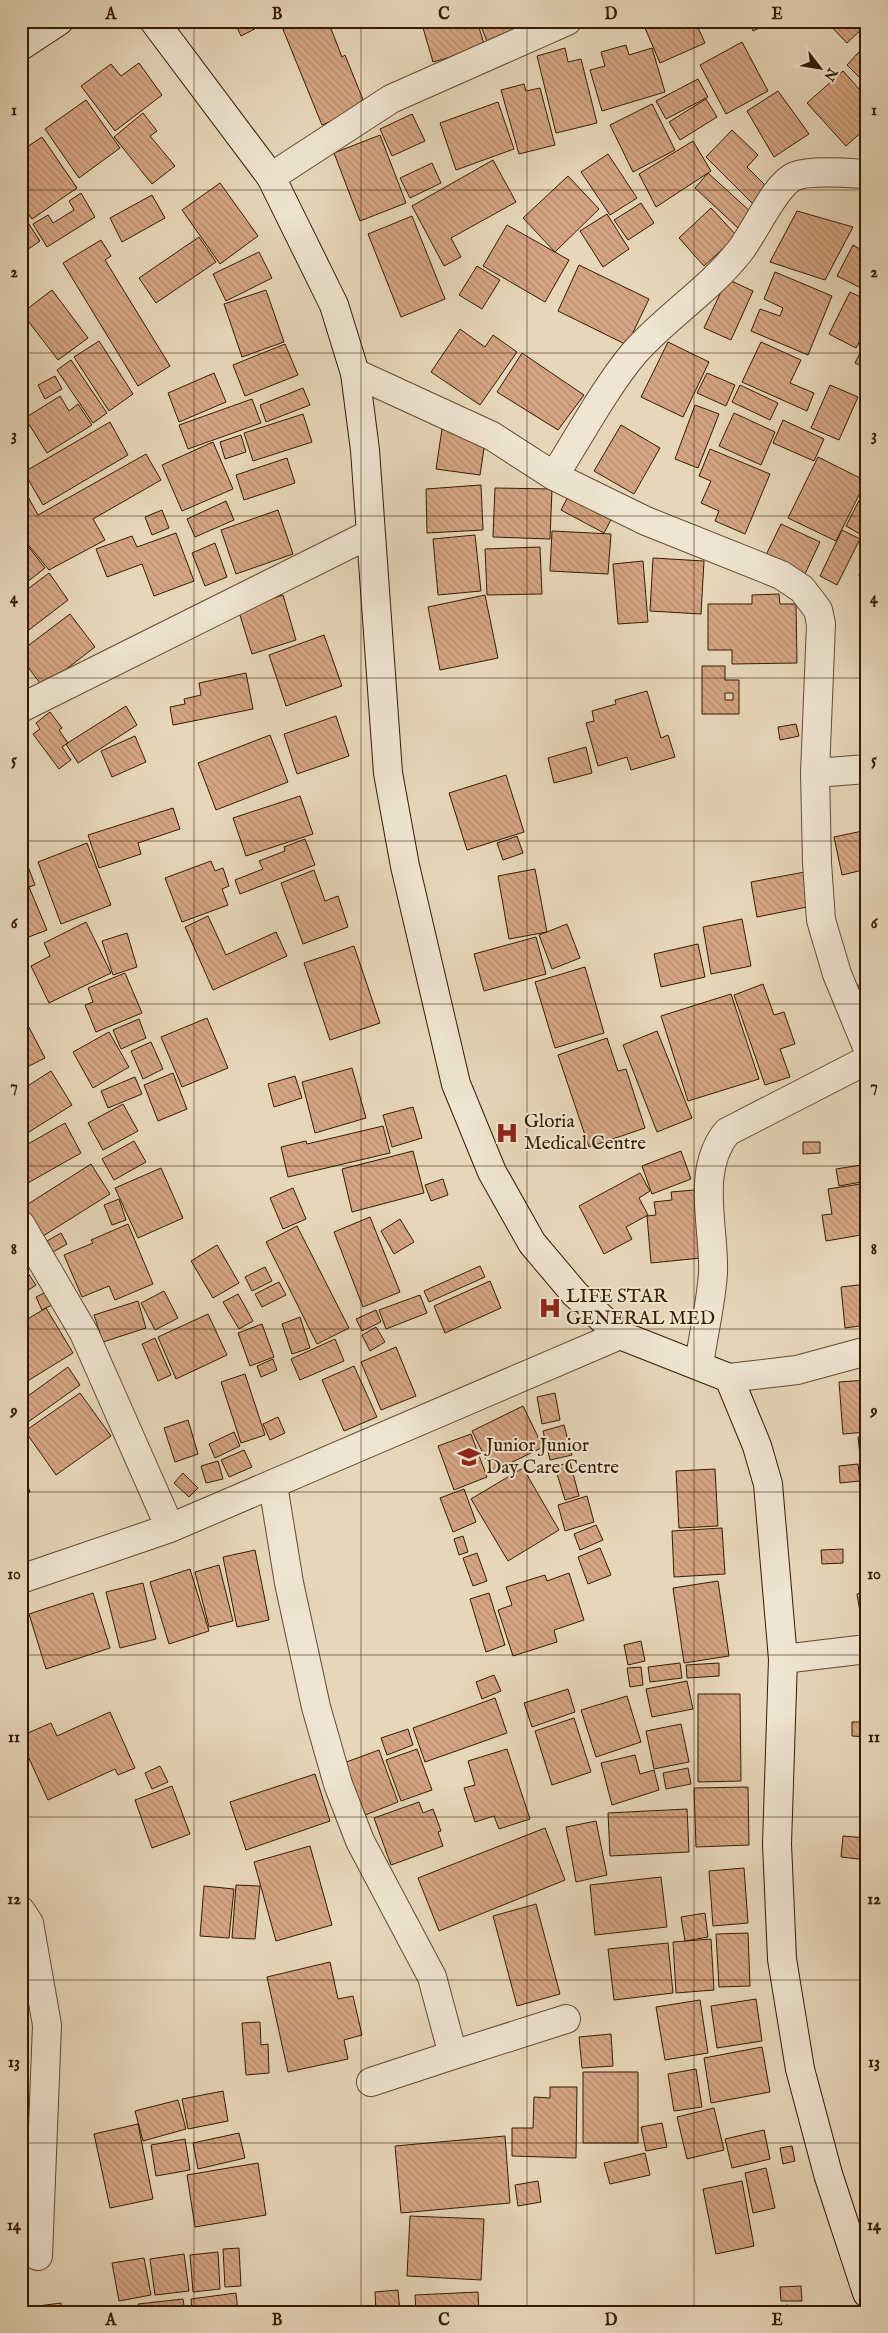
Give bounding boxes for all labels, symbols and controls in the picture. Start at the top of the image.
text: A [105,5,118,25]
text: B [272,5,283,25]
text: C [438,5,450,25]
text: D [605,5,618,25]
text: E [771,5,783,25]
north arrow [796,42,846,92]
text: N [819,63,842,84]
text: 1 [11,101,17,121]
text: 1 [871,101,877,121]
text: 2 [10,263,18,283]
text: 2 [870,263,878,283]
text: 3 [11,426,17,446]
text: 3 [871,426,877,446]
text: 4 [10,589,19,609]
text: 4 [870,589,879,609]
text: 5 [11,751,17,771]
text: 5 [871,751,877,771]
text: 6 [11,914,19,934]
text: 6 [871,914,879,934]
text: 7 [10,1077,18,1097]
text: 7 [870,1077,878,1097]
place label: Gloria Medical Centre [524,1110,646,1156]
hospital icon: Gloria Medical Centre [494,1120,520,1146]
text: 8 [11,1240,17,1260]
text: 8 [871,1240,877,1260]
place label: LIFE STAR GENERAL MED [566,1285,715,1331]
hospital icon: LIFE STAR GENERAL MED [537,1295,563,1321]
text: 9 [10,1402,18,1422]
text: 9 [870,1402,878,1422]
place label: Junior Junior Day Care Centre [484,1434,619,1480]
school or university icon: Junior Junior Day Care Centre [456,1444,482,1470]
text: 10 [7,1565,21,1585]
text: 10 [867,1565,881,1585]
text: 11 [8,1728,20,1748]
text: 11 [868,1728,880,1748]
text: 12 [7,1890,21,1910]
text: 12 [867,1890,881,1910]
text: 13 [8,2053,20,2073]
text: 13 [868,2053,880,2073]
text: 14 [7,2216,22,2236]
text: 14 [867,2216,882,2236]
text: A [105,2311,118,2331]
text: B [272,2311,283,2331]
text: C [438,2311,450,2331]
text: D [605,2311,618,2331]
text: E [771,2311,783,2331]

